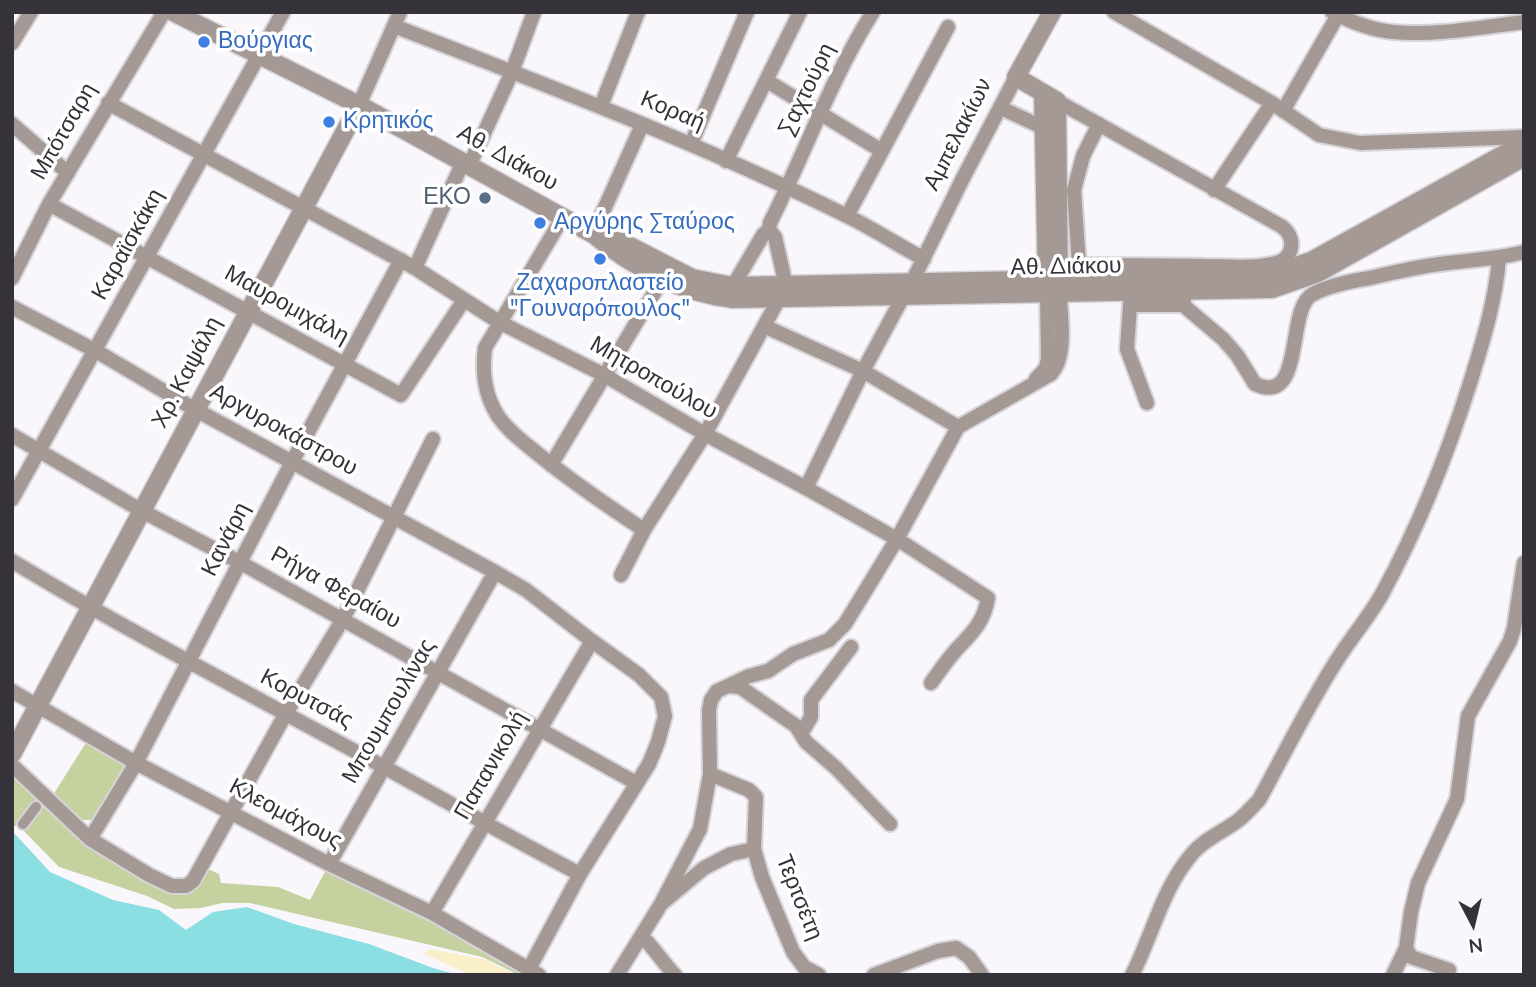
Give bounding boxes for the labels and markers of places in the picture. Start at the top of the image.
place label: Βούργιας [218,28,313,56]
marker: Βούργιας [196,34,212,50]
place label: Κρητικός [343,108,434,136]
marker: Κρητικός [321,114,337,130]
place label: ΕΚΟ [423,184,471,212]
marker: ΕΚΟ [477,190,493,206]
place label: Αργύρης Σταύρος [554,209,735,237]
marker: Αργύρης Σταύρος [532,215,548,231]
marker: Ζαχαροπλαστείο "Γουναρόπουλος" [592,251,608,267]
place label: Ζαχαροπλαστείο "Γουναρόπουλος" [510,270,690,324]

